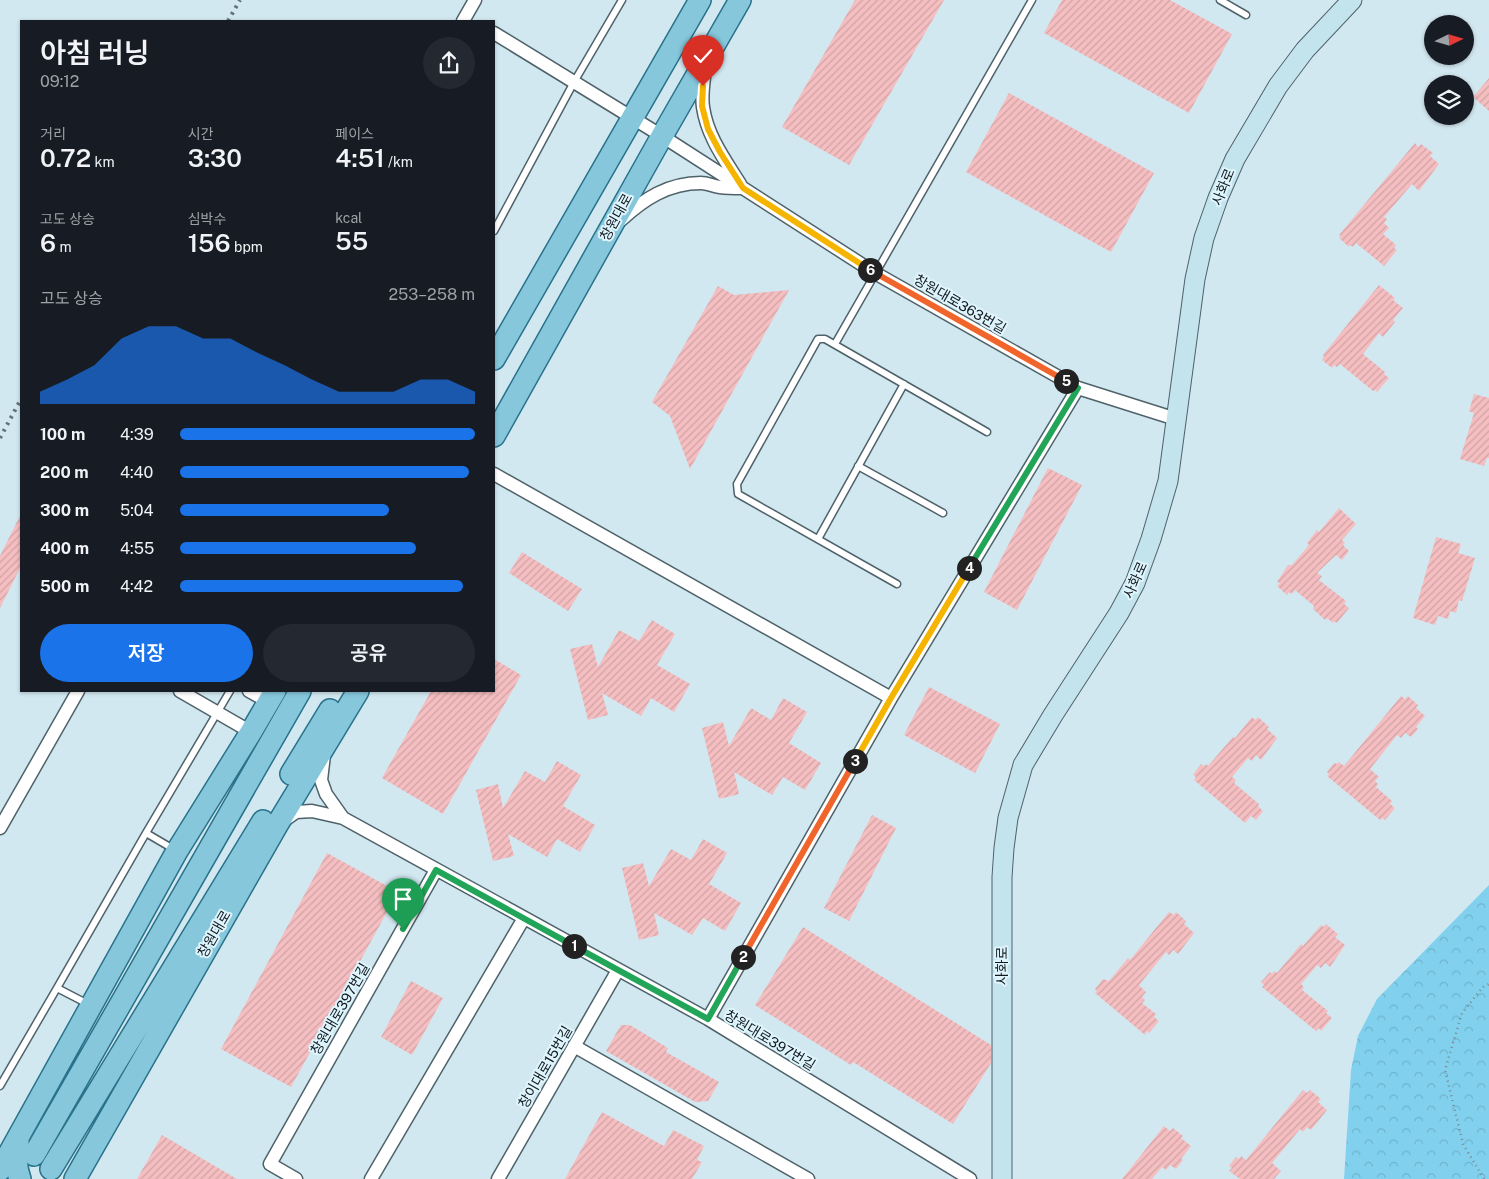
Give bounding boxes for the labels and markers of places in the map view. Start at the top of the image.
pin [682,35,724,86]
pin: 6 [858,258,882,282]
pin: 5 [1054,368,1078,394]
pin: 4 [956,556,982,580]
pin: 3 [842,748,868,774]
pin [382,878,424,929]
pin: 1 [562,934,586,958]
pin: 2 [730,944,756,970]

